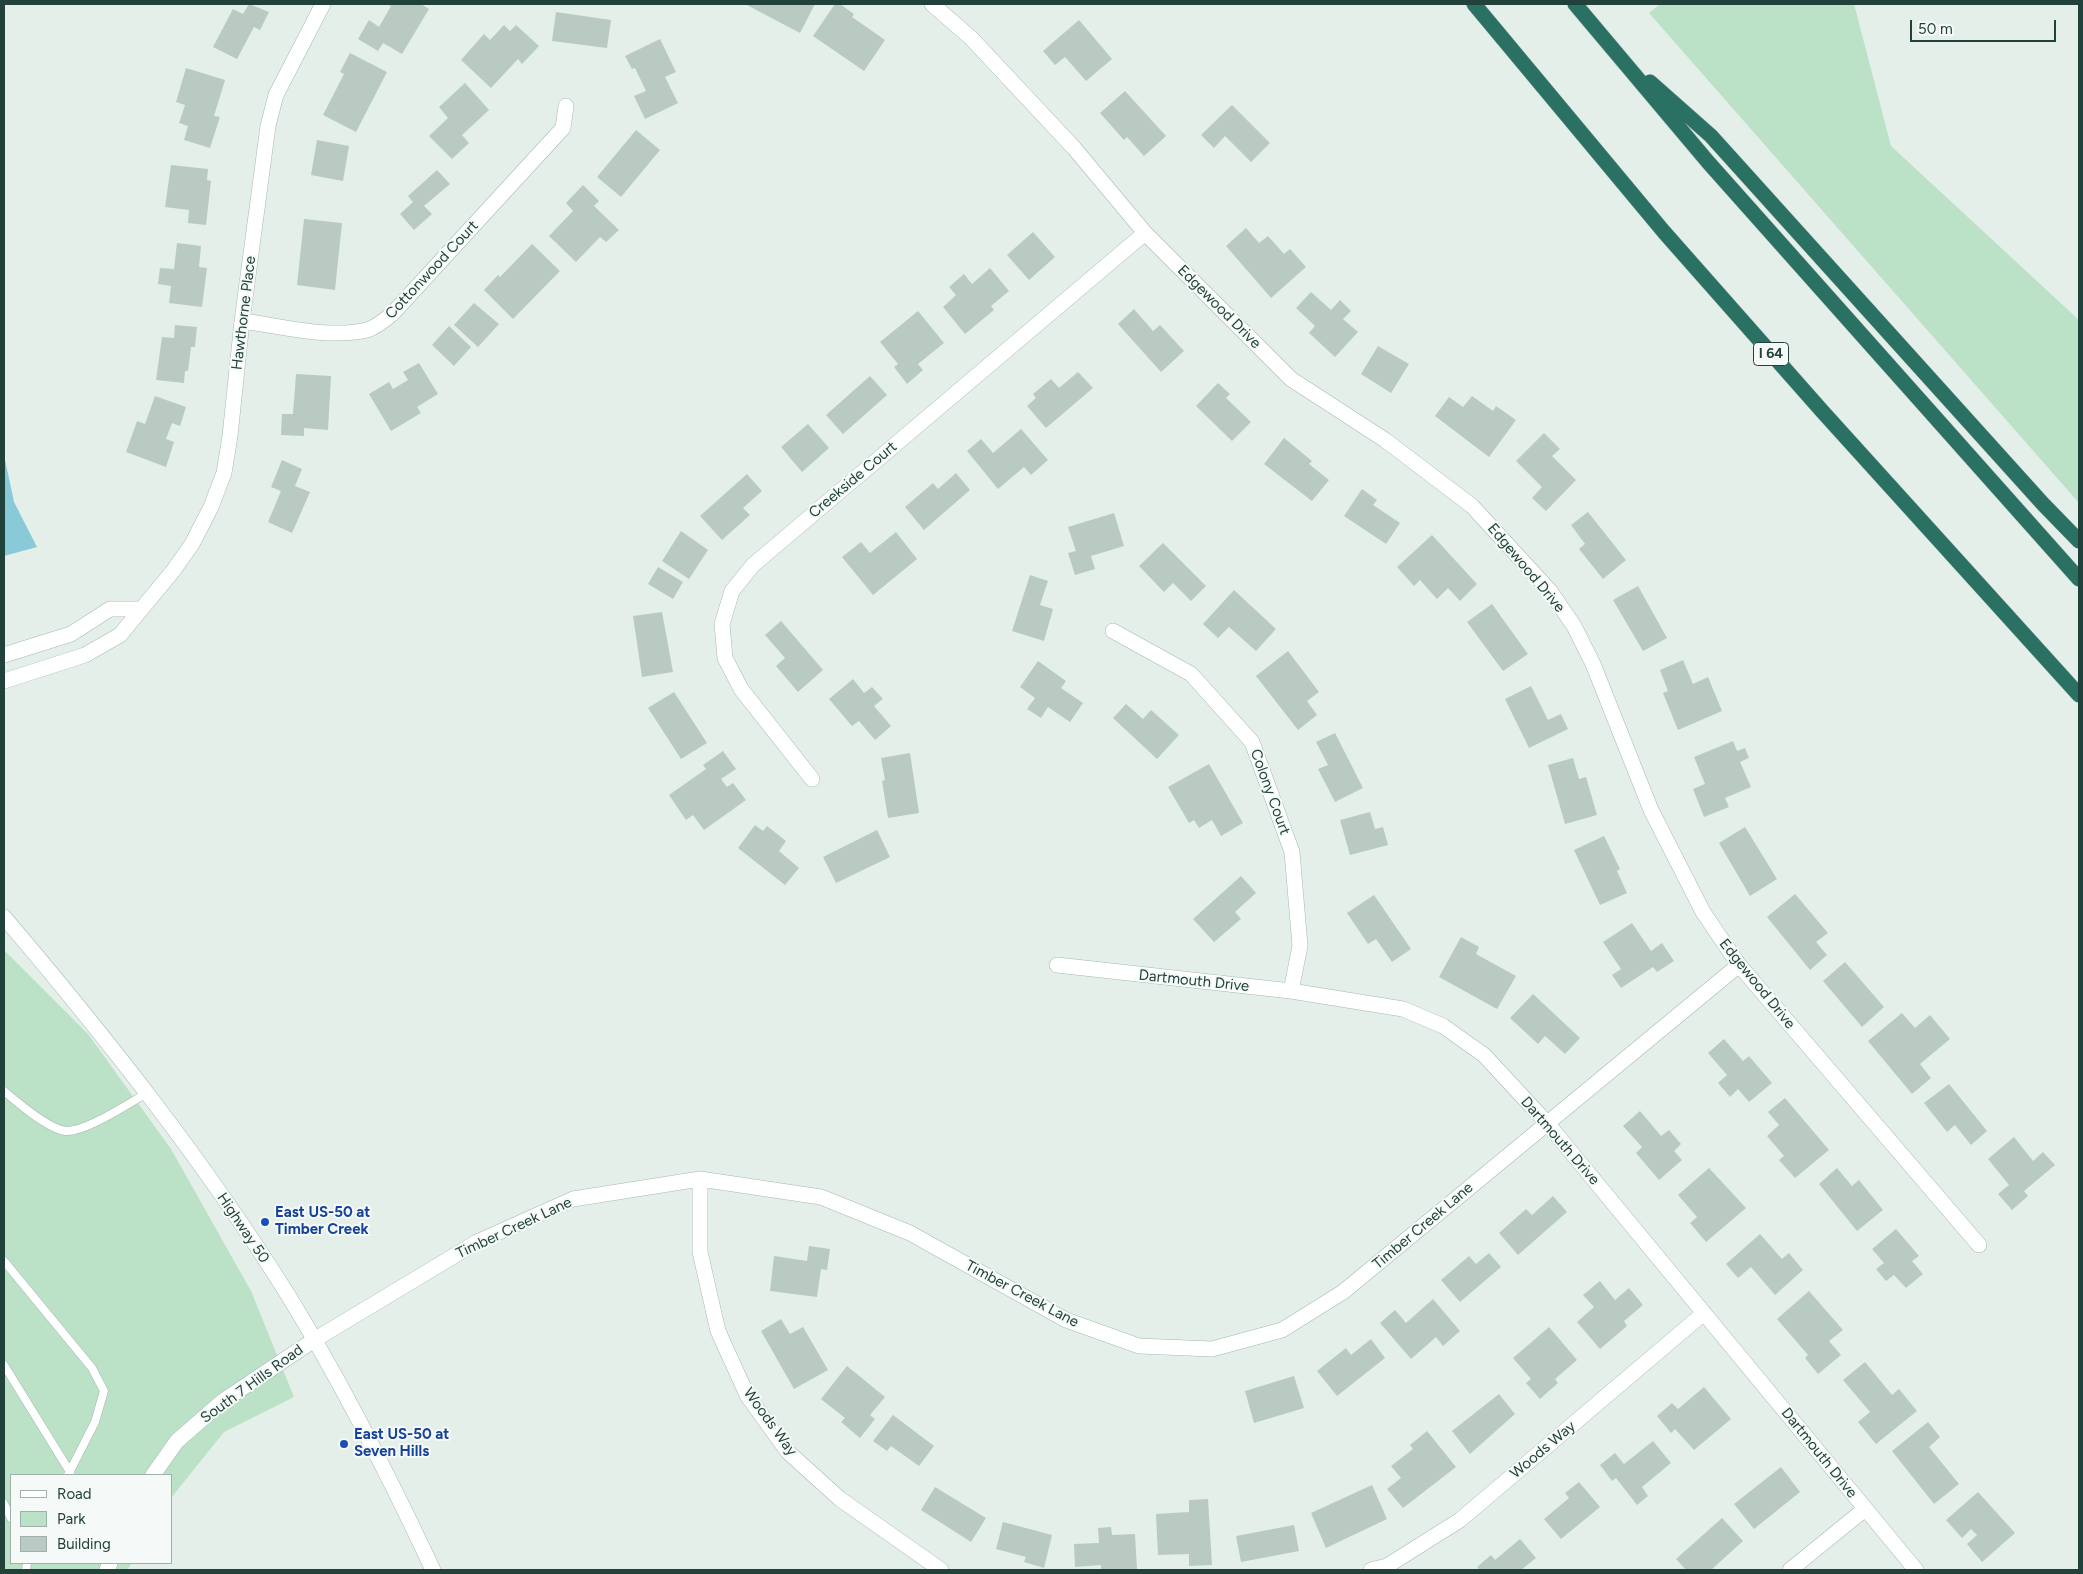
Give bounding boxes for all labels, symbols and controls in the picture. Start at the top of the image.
scale bar [1913,10,2059,42]
text: 50 m [1918,20,1953,38]
street label: Cottonwood Court [382,217,482,323]
street label: Hawthorne Place [228,255,260,371]
street label: Edgewood Drive [1174,262,1264,352]
road number: I 64 [1754,342,1788,366]
street label: Creekside Court [805,438,901,522]
street label: Edgewood Drive [1484,520,1568,616]
street label: Colony Court [1246,747,1294,837]
street label: Edgewood Drive [1715,935,1799,1033]
street label: Dartmouth Drive [1138,966,1250,996]
street label: Dartmouth Drive [1517,1093,1603,1189]
street label: Timber Creek Lane [1369,1179,1477,1273]
street label: Highway 50 [213,1189,273,1267]
street label: Timber Creek Lane [453,1193,575,1263]
place label: East US-50 at Timber Creek [275,1204,370,1239]
marker: East US-50 at Timber Creek [259,1216,271,1228]
street label: Timber Creek Lane [962,1257,1082,1331]
street label: South 7 Hills Road [197,1341,307,1427]
street label: Woods Way [739,1384,801,1460]
street label: Dartmouth Drive [1777,1404,1861,1502]
street label: Woods Way [1507,1417,1579,1483]
place label: East US-50 at Seven Hills [354,1426,449,1461]
marker: East US-50 at Seven Hills [338,1438,350,1450]
legend [10,1474,172,1564]
text: Road [57,1485,92,1503]
text: Park [57,1510,86,1528]
text: Building [57,1535,111,1553]

